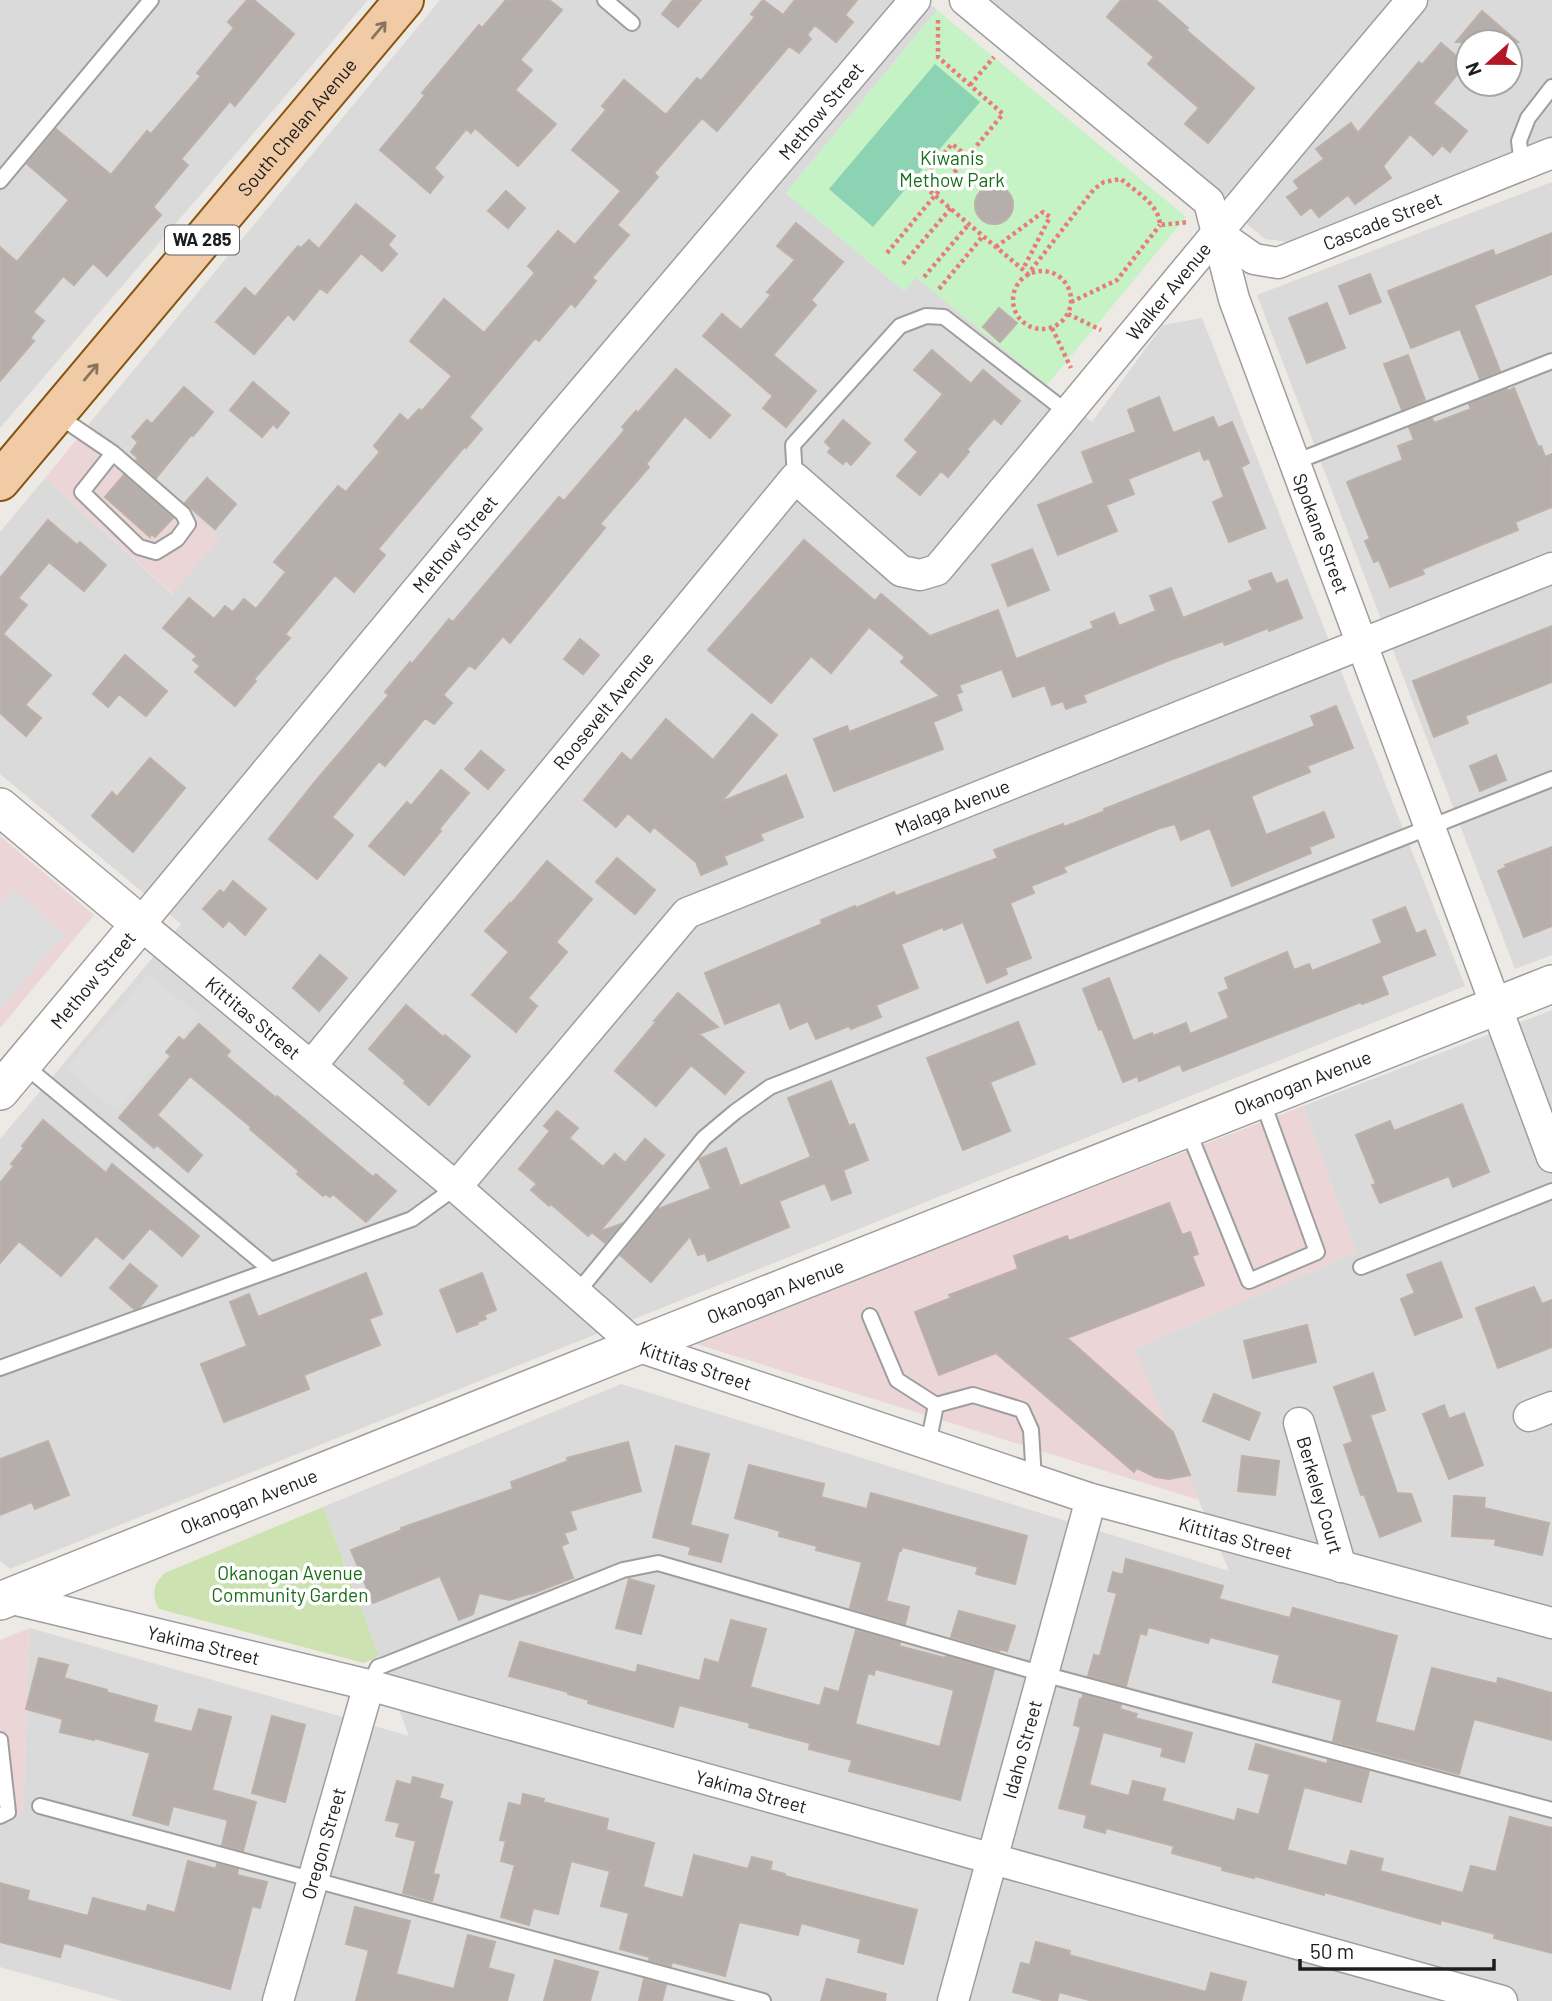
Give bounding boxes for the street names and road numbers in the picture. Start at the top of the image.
street label: South Chelan Avenue [232,53,361,201]
street label: Methow Street [773,57,868,164]
street label: Cascade Street [1319,186,1445,255]
road number: WA 285 [165,226,239,254]
street label: Walker Avenue [1121,237,1215,345]
street label: Spokane Street [1289,470,1354,597]
street label: Methow Street [407,490,502,597]
street label: Roosevelt Avenue [548,647,658,774]
street label: Malaga Avenue [891,774,1013,840]
street label: Methow Street [45,926,140,1033]
street label: Kittitas Street [201,971,306,1064]
street label: Okanogan Avenue [1230,1045,1374,1120]
street label: Okanogan Avenue [703,1253,847,1328]
street label: Kittitas Street [637,1336,755,1395]
street label: Berkeley Court [1292,1433,1349,1556]
street label: Okanogan Avenue [177,1463,321,1539]
street label: Kittitas Street [1177,1511,1295,1564]
street label: Yakima Street [145,1620,262,1669]
street label: Idaho Street [997,1697,1046,1801]
street label: Yakima Street [693,1765,810,1818]
street label: Oregon Street [296,1785,350,1902]

